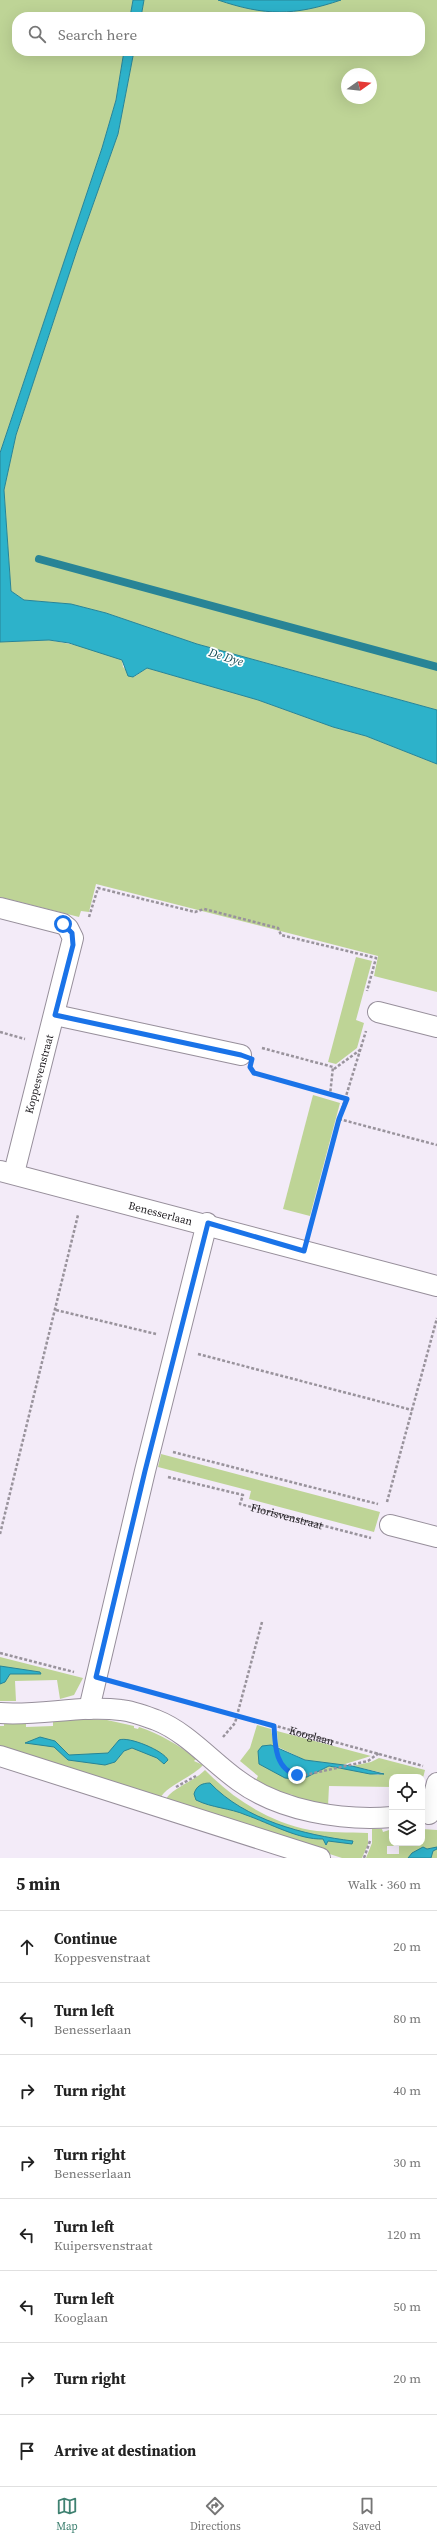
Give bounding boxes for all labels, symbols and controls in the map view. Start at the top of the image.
search box [12,12,425,56]
icon: search [26,23,48,45]
text: Search here [58,24,137,45]
north arrow [341,68,377,104]
water label: De Dye [206,644,245,670]
route start [54,915,72,933]
street label: Koppesvenstraat [22,1032,57,1115]
street label: Benesserlaan [127,1198,194,1229]
street label: Florisvenstraat [249,1500,325,1533]
street label: Kooglaan [287,1723,336,1750]
route end [288,1766,306,1784]
map controls [389,1774,425,1846]
button: locate [389,1774,425,1810]
button: layers [389,1810,425,1846]
text: 5 min [16,1872,60,1896]
text: Walk · 360 m [348,1876,421,1893]
text: Continue [54,1928,117,1949]
icon: ahead [16,1936,38,1958]
text: 20 m [393,1938,421,1955]
text: Koppesvenstraat [54,1949,150,1966]
text: Turn left [54,2000,114,2021]
icon: left [16,2008,38,2030]
text: 80 m [393,2010,421,2027]
text: Benesserlaan [54,2021,131,2038]
icon: right [16,2080,38,2102]
text: Turn right [54,2080,126,2101]
text: 40 m [393,2082,421,2099]
text: Turn right [54,2144,126,2165]
icon: right [16,2152,38,2174]
text: 30 m [393,2154,421,2171]
text: Benesserlaan [54,2165,131,2182]
text: Turn left [54,2216,114,2237]
icon: left [16,2224,38,2246]
text: 120 m [387,2226,421,2243]
text: Kuipersvenstraat [54,2237,152,2254]
text: Turn left [54,2288,114,2309]
icon: left [16,2296,38,2318]
text: 50 m [393,2298,421,2315]
text: Kooglaan [54,2309,108,2326]
icon: right [16,2368,38,2390]
text: Turn right [54,2368,126,2389]
text: 20 m [393,2370,421,2387]
icon: arrive [16,2440,38,2462]
text: Arrive at destination [54,2440,196,2461]
tab: Map [56,2495,78,2534]
tab: Directions [190,2495,241,2534]
tab: Saved [353,2495,381,2534]

